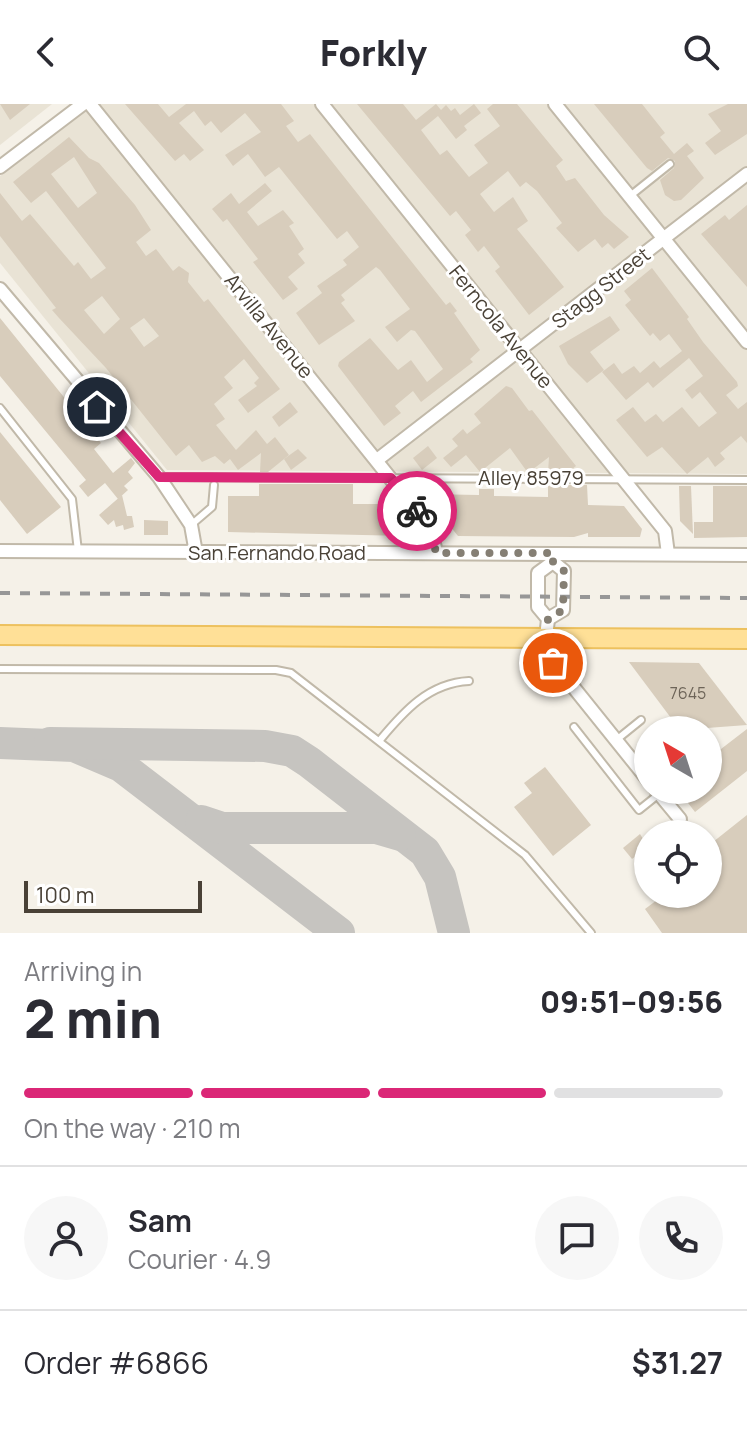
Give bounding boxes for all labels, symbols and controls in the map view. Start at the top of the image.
text: Forkly [320,28,427,77]
icon: back [24,30,68,74]
icon: search [679,30,723,74]
street label: Stagg Street [546,241,655,335]
street label: Ferncola Avenue [443,259,560,394]
street label: Arvilla Avenue [219,268,320,384]
pin [63,373,131,441]
icon: home [75,385,119,429]
street label: Alley 85979 [478,464,584,491]
courier [377,471,457,551]
icon: bike [395,489,439,533]
street label: San Fernando Road [188,539,366,566]
pin [519,629,587,697]
icon: bag [531,641,575,685]
house number: 7645 [670,682,706,704]
north arrow [634,716,722,804]
map controls [634,716,722,908]
button: locate [634,820,722,908]
scale bar [24,877,202,913]
text: 100 m [36,880,94,910]
text: Arriving in [24,953,142,989]
text: 09:51–09:56 [540,981,723,1022]
text: 2 min [24,983,162,1054]
text: On the way · 210 m [24,1110,241,1146]
button: person [24,1196,108,1280]
button: chat [535,1196,619,1280]
button: phone [639,1196,723,1280]
text: Sam [128,1200,192,1241]
text: Courier · 4.9 [128,1241,271,1277]
text: Order #6866 [24,1342,209,1383]
text: $31.27 [632,1342,723,1383]

